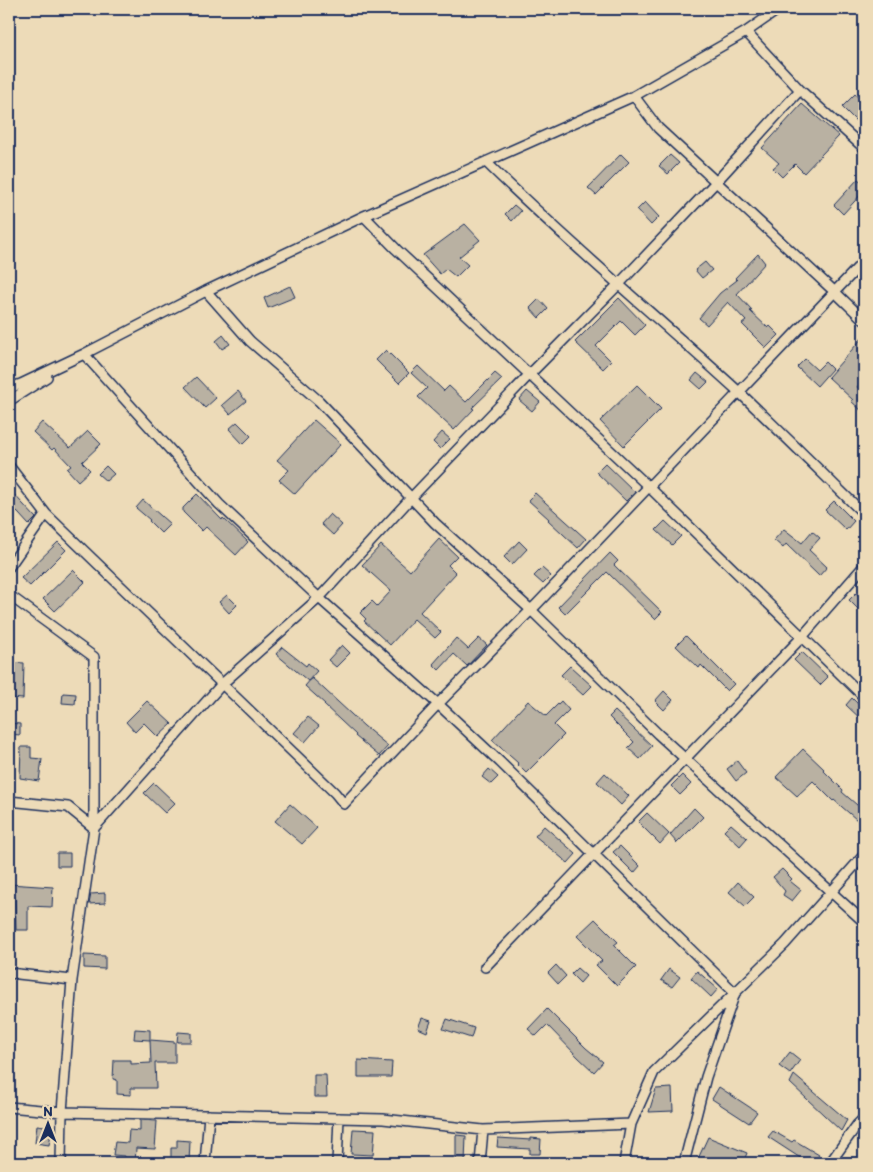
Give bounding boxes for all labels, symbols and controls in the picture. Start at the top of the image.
north arrow [22,1100,72,1150]
text: N [43,1103,53,1120]

